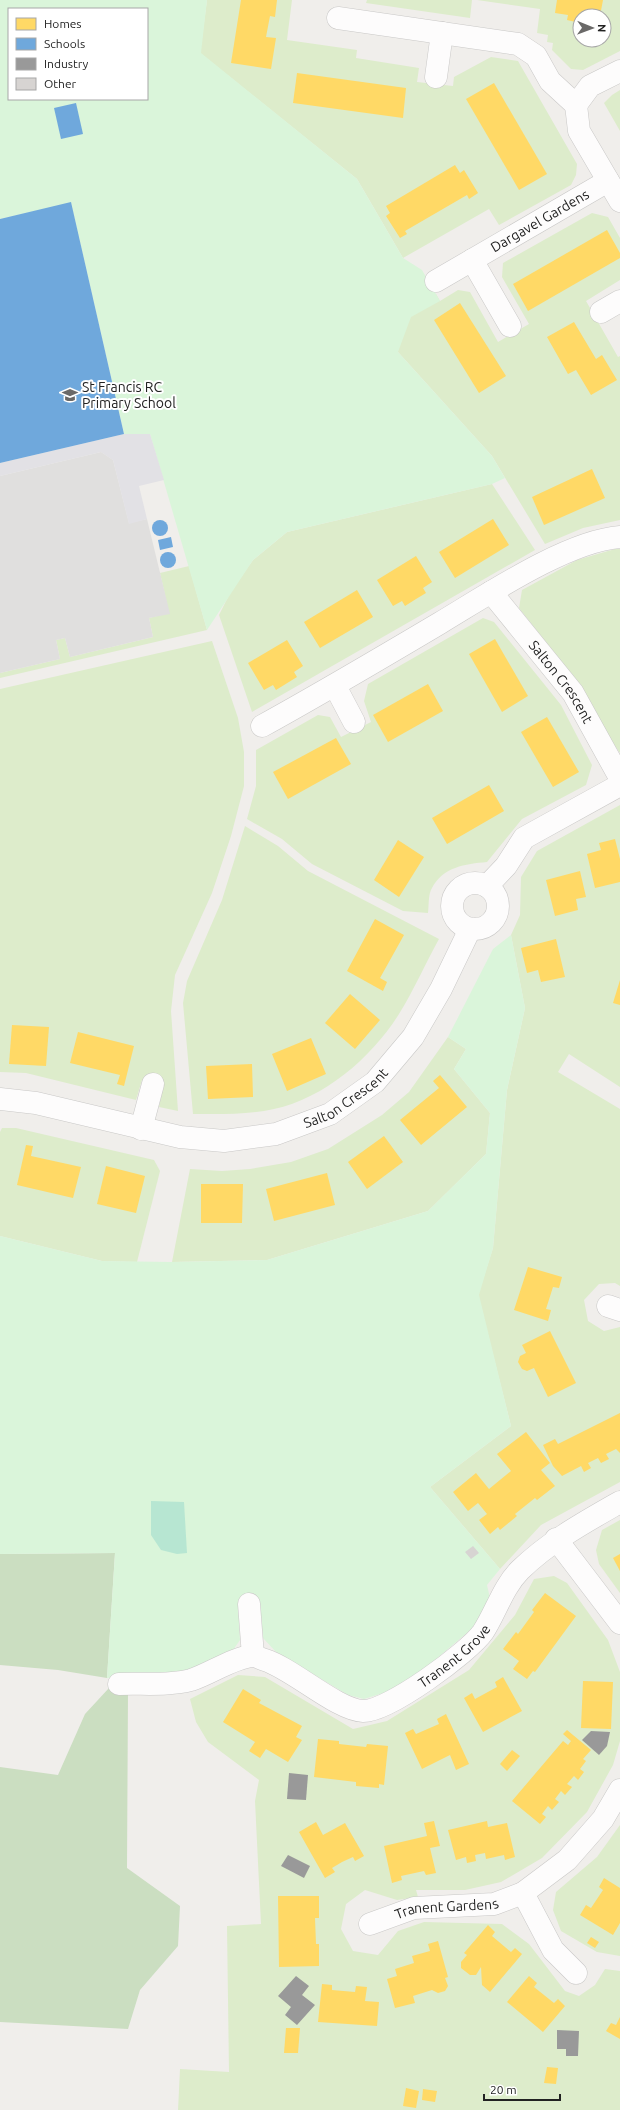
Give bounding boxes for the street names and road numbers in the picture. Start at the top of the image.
street label: Dargavel Gardens [488,186,592,255]
street label: Salton Crescent [526,637,596,726]
street label: Salton Crescent [301,1065,392,1131]
street label: Tranent Grove [415,1622,494,1691]
street label: Tranent Gardens [393,1895,501,1922]

